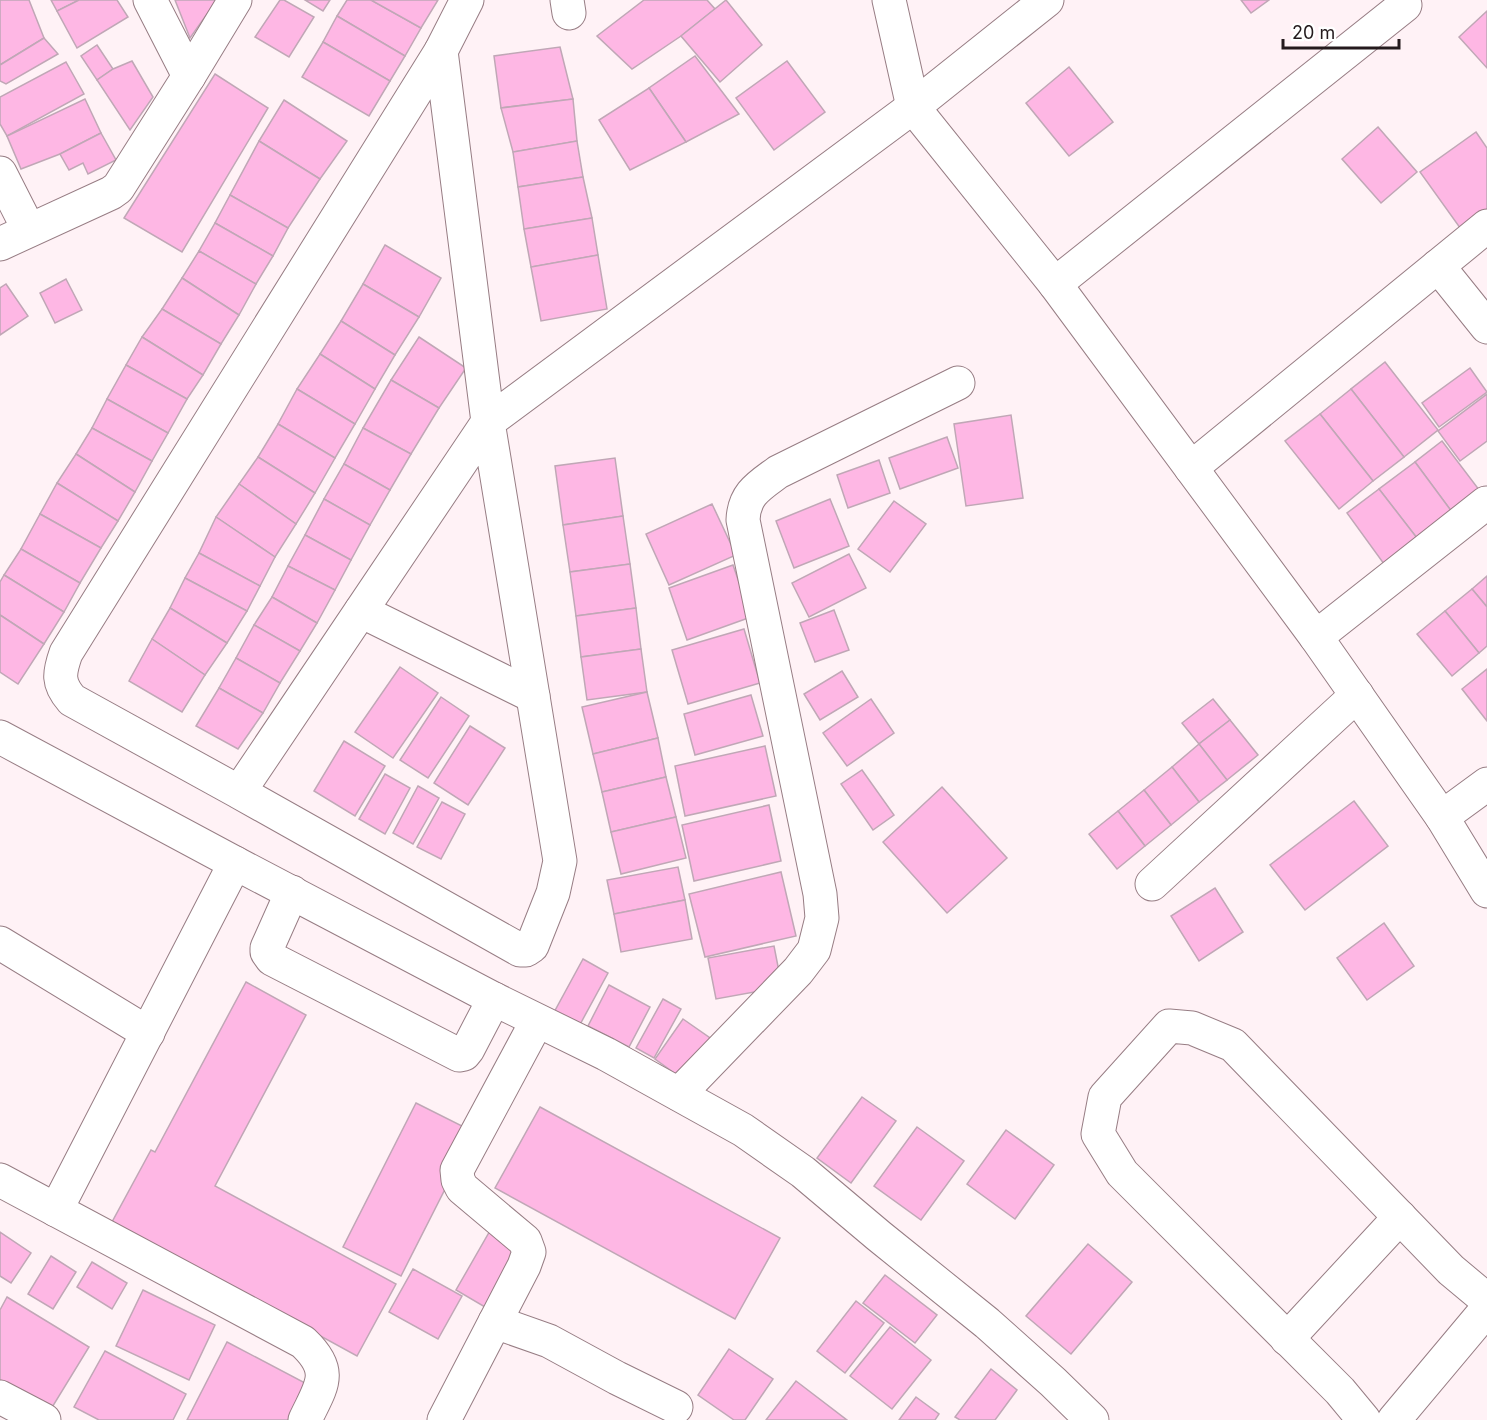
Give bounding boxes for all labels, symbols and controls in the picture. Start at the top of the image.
scale bar [1283,12,1398,50]
text: 20 m [1292,22,1335,43]

